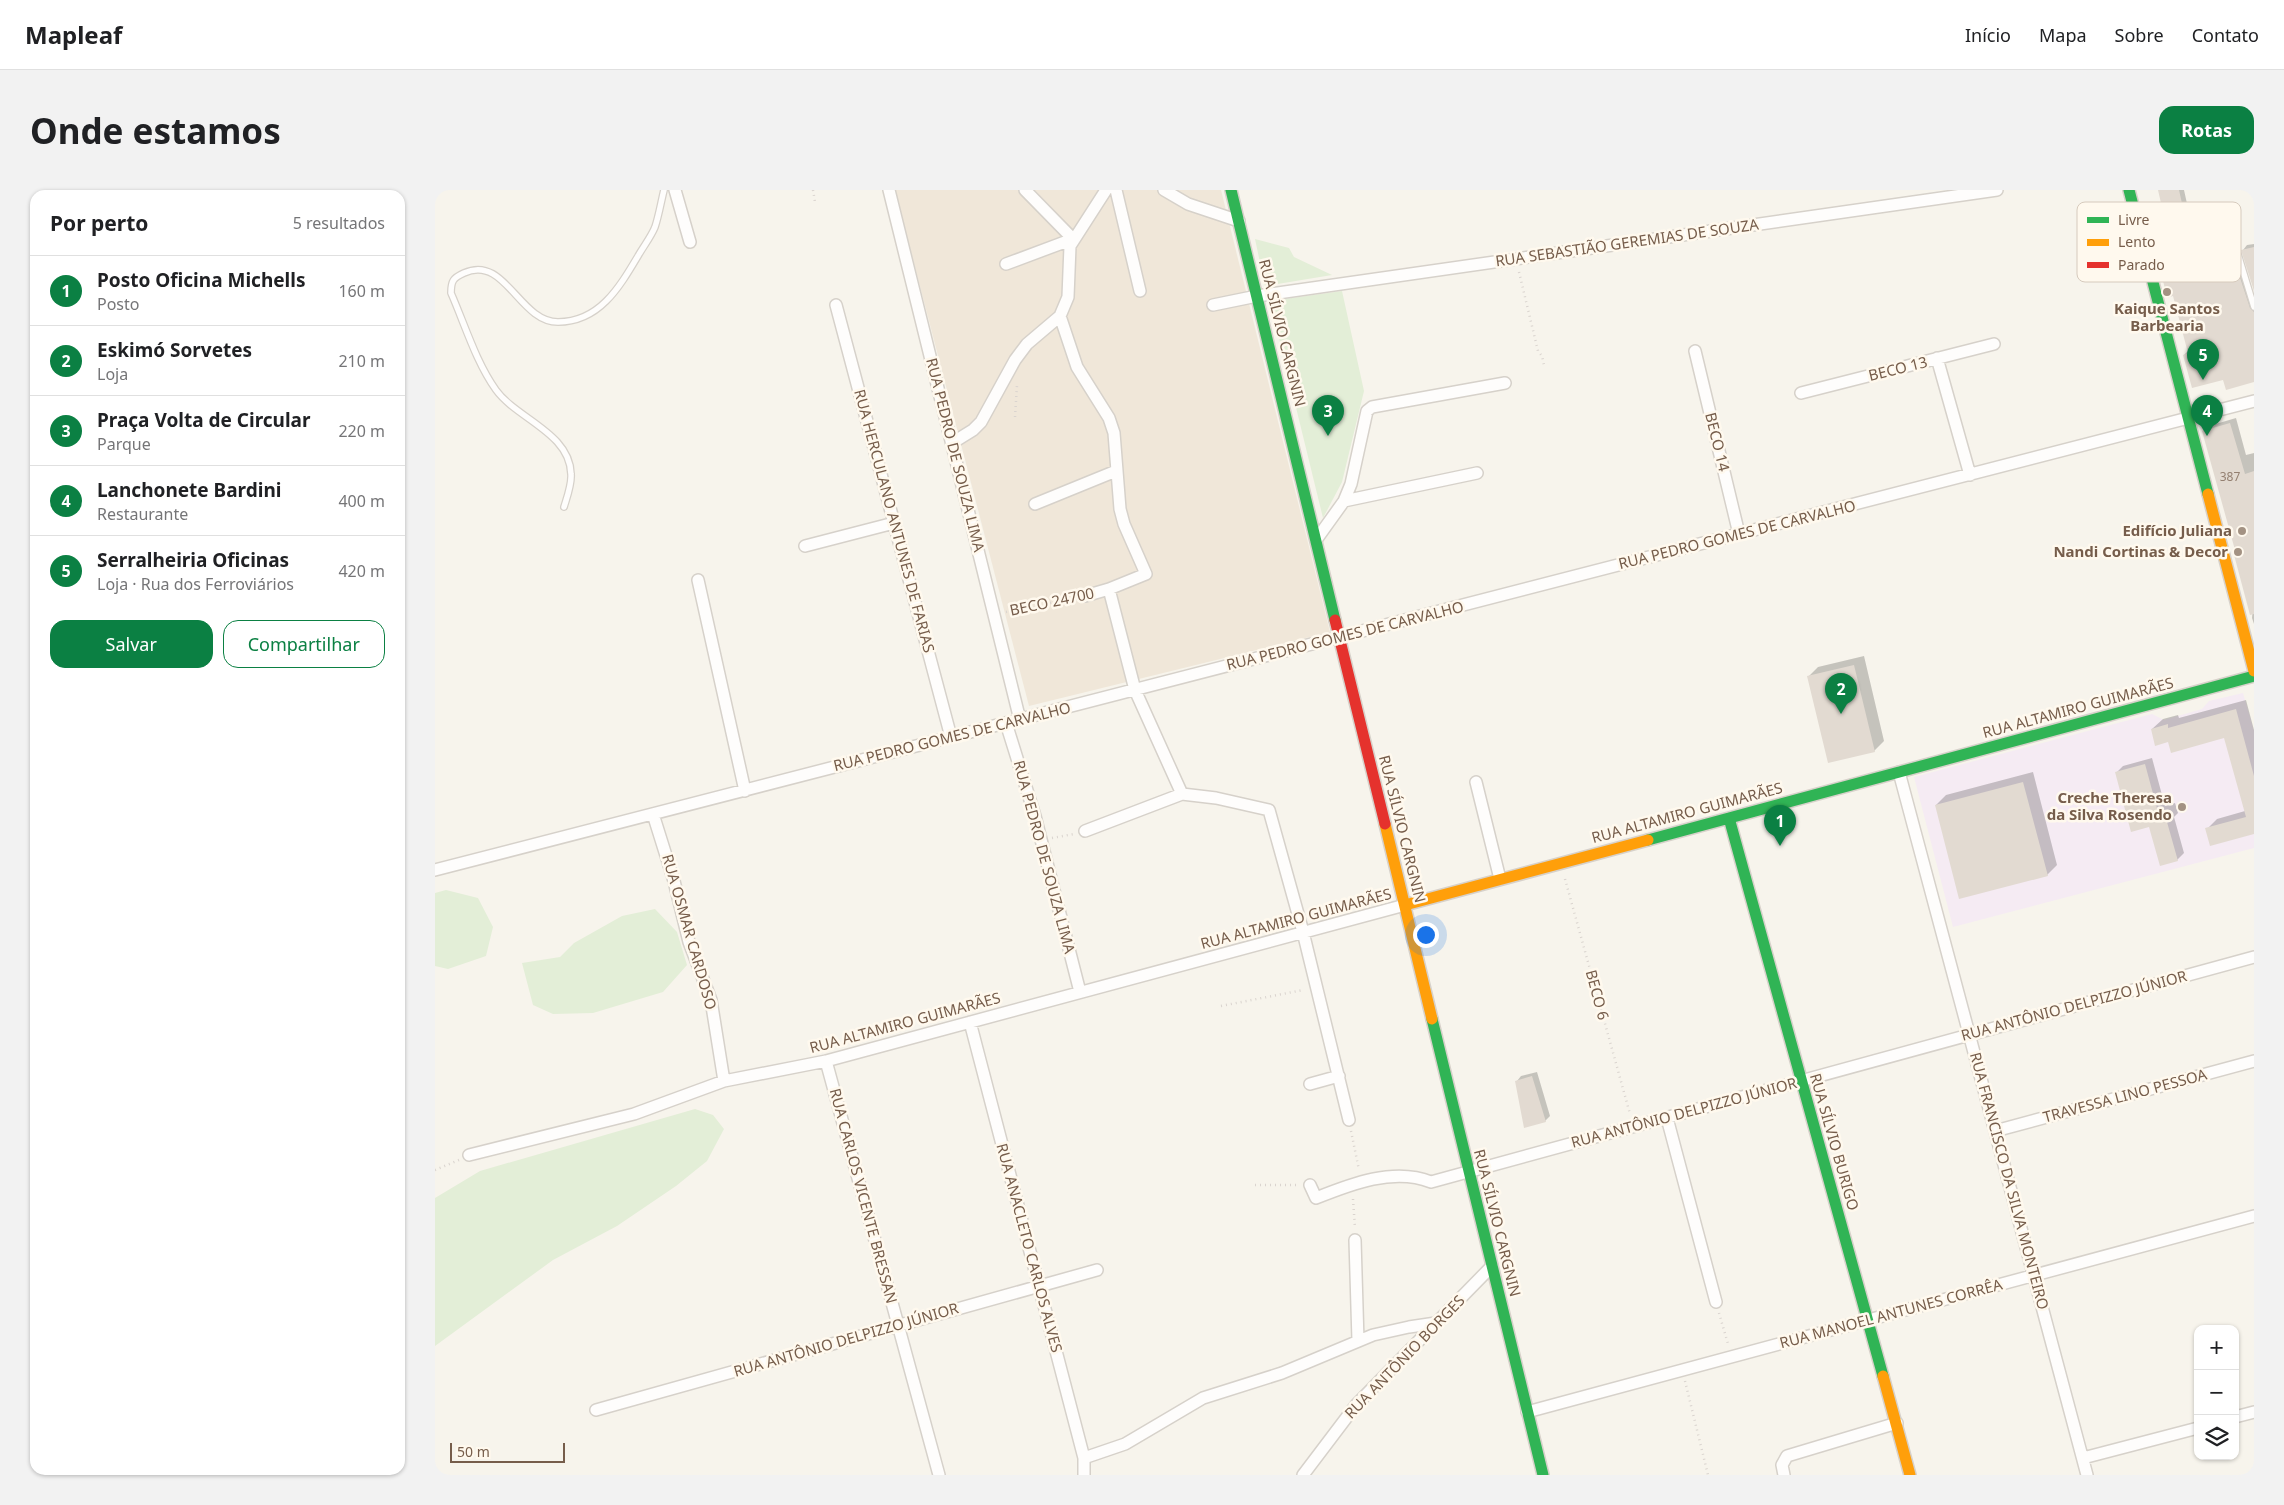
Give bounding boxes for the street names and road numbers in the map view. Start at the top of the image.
street label: RUA SEBASTIÃO GEREMIAS DE SOUZA [1494,214,1760,270]
street label: RUA SÍLVIO CARGNIN [1255,257,1311,409]
street label: BECO 13 [1866,351,1929,385]
street label: RUA PEDRO DE SOUZA LIMA [922,356,990,554]
street label: RUA HERCULANO ANTUNES DE FARIAS [850,387,940,655]
street label: BECO 14 [1701,410,1735,474]
street label: RUA PEDRO GOMES DE CARVALHO [1616,495,1858,573]
street label: BECO 24700 [1008,582,1096,620]
street label: RUA PEDRO GOMES DE CARVALHO [1224,596,1466,674]
street label: RUA ALTAMIRO GUIMARÃES [1980,672,2175,742]
street label: RUA PEDRO GOMES DE CARVALHO [831,697,1073,775]
street label: RUA SÍLVIO CARGNIN [1375,753,1431,905]
street label: RUA PEDRO DE SOUZA LIMA [1010,758,1081,956]
street label: RUA ALTAMIRO GUIMARÃES [1589,777,1784,847]
street label: RUA OSMAR CARDOSO [658,852,722,1012]
street label: RUA ALTAMIRO GUIMARÃES [1198,883,1393,953]
street label: RUA ANTÔNIO DELPIZZO JÚNIOR [1959,965,2190,1045]
street label: BECO 6 [1582,967,1614,1022]
street label: RUA ALTAMIRO GUIMARÃES [807,987,1002,1057]
street label: RUA FRANCISCO DA SILVA MONTEIRO [1966,1050,2054,1312]
street label: TRAVESSA LINO PESSOA [2041,1063,2209,1127]
street label: RUA SÍLVIO BURIGO [1806,1071,1864,1213]
street label: RUA ANTÔNIO DELPIZZO JÚNIOR [1569,1072,1800,1152]
street label: RUA CARLOS VICENTE BRESSAN [826,1086,902,1306]
street label: RUA ANACLETO CARLOS ALVES [992,1141,1068,1355]
street label: RUA SÍLVIO CARGNIN [1470,1147,1526,1299]
street label: RUA MANOEL ANTUNES CORRÊA [1777,1274,2005,1352]
street label: RUA ANTÔNIO BORGES [1340,1290,1469,1423]
street label: RUA ANTÔNIO DELPIZZO JÚNIOR [731,1297,961,1381]

